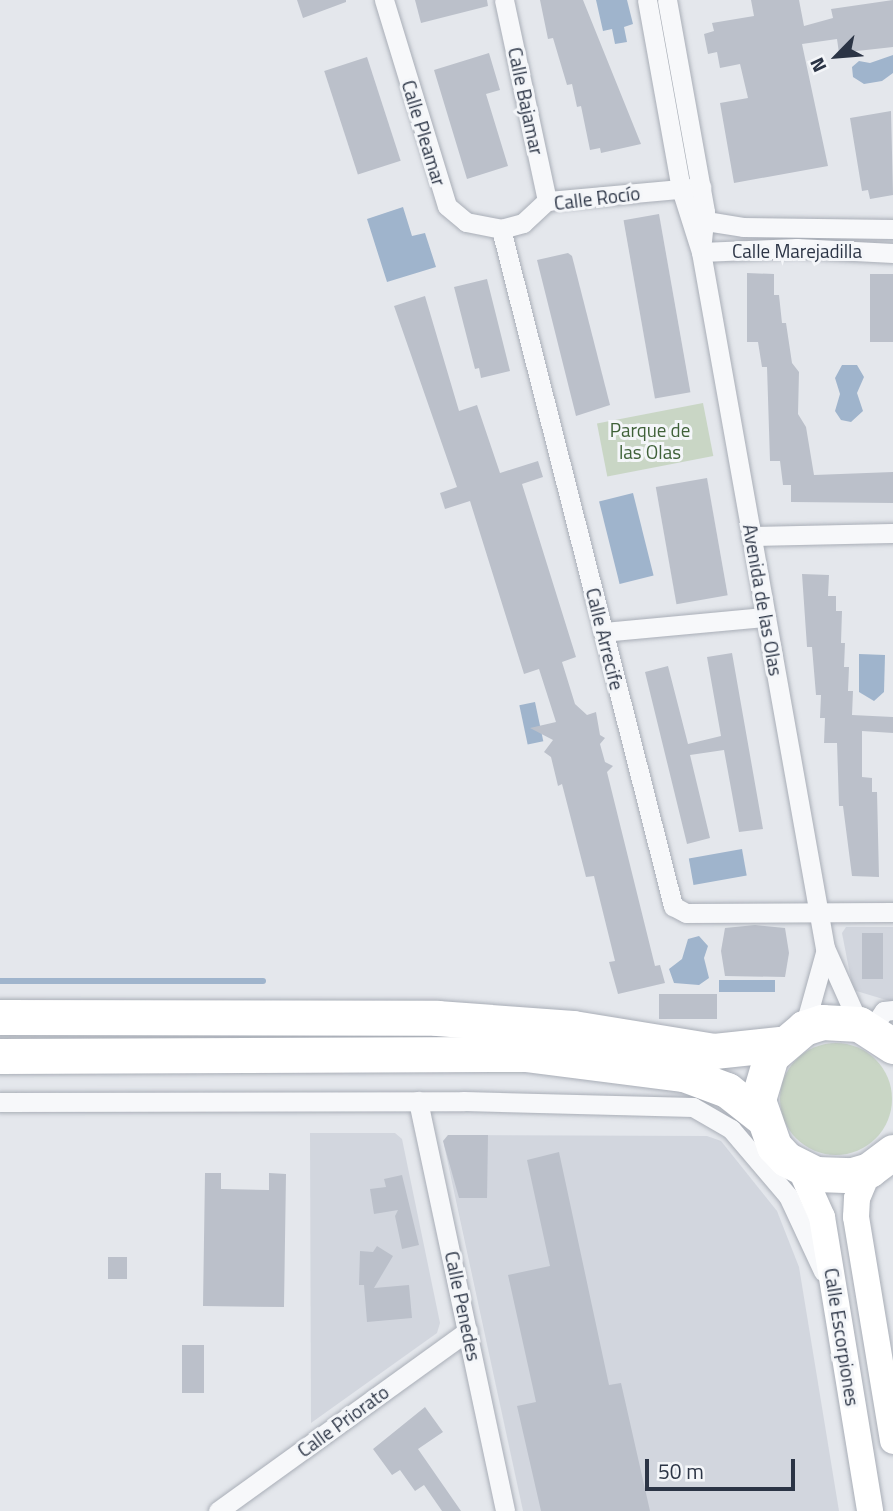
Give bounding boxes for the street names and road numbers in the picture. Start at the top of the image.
street label: Calle Bajamar [503,45,549,157]
street label: Calle Pleamar [397,77,451,189]
street label: Calle Rocío [553,181,641,215]
street label: Calle Marejadilla [732,240,862,262]
street label: Avenida de las Olas [738,522,788,678]
street label: Calle Arrecife [581,586,629,692]
street label: Calle Penedes [440,1249,486,1363]
street label: Calle Escorpiones [820,1266,864,1408]
street label: Calle Priorato [293,1380,393,1462]

